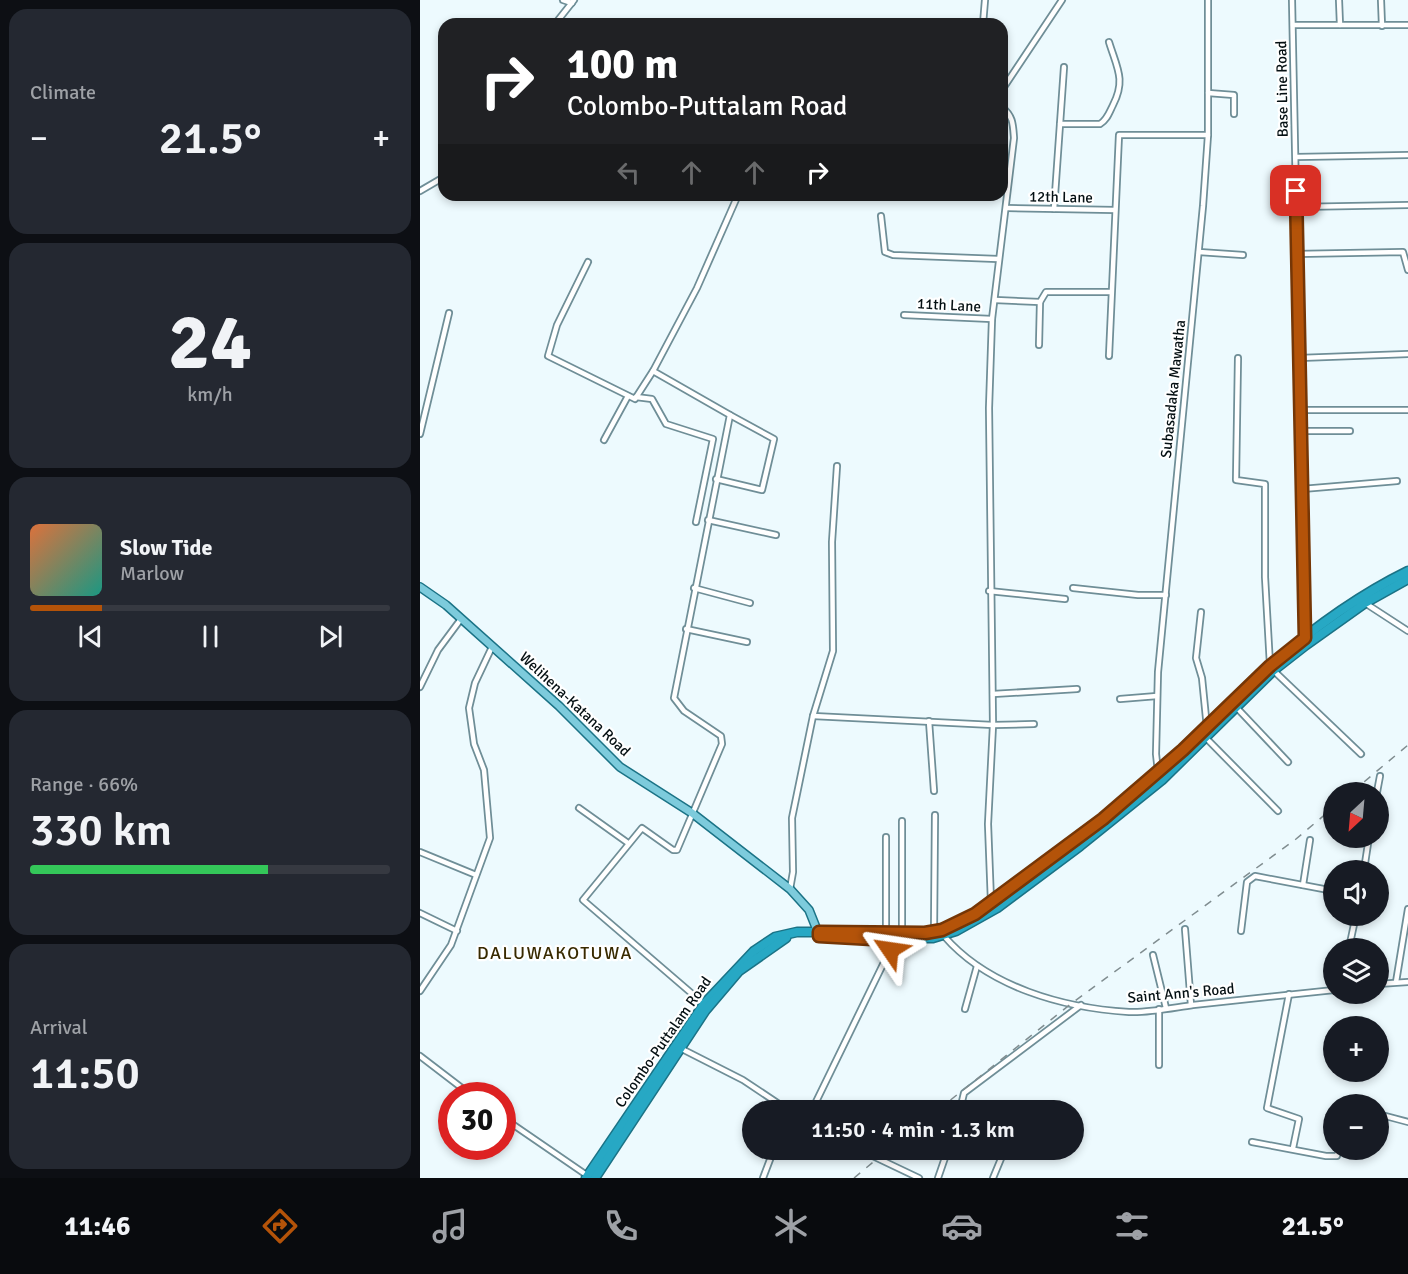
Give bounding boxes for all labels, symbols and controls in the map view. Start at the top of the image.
text: 100 m [567,39,678,90]
street label: Base Line Road [1272,40,1292,138]
icon: right [468,42,546,120]
text: Climate [30,80,96,105]
text: Colombo-Puttalam Road [567,90,847,123]
text: 21.5° [159,111,261,166]
text: − [30,118,48,159]
text: + [372,118,390,159]
icon: left [612,156,645,189]
icon: ahead [675,156,708,189]
icon: ahead [738,156,771,189]
icon: right [801,156,834,189]
pin [1270,165,1321,216]
icon: arrive [1279,174,1312,207]
street label: 12th Lane [1029,187,1093,207]
street label: 11th Lane [917,294,981,316]
text: 24 [168,295,252,391]
street label: Subasadaka Mawatha [1157,319,1189,459]
text: km/h [187,382,233,407]
text: Slow Tide [120,534,212,561]
text: Marlow [120,561,184,586]
icon: previous [74,620,107,653]
icon: pause [194,620,227,653]
icon: next [314,620,347,653]
street label: Welihena-Katana Road [516,648,634,760]
text: Range · 66% [30,772,138,797]
north arrow [1323,782,1389,848]
map controls [1323,782,1389,1160]
text: 330 km [30,803,172,858]
button: sound [1323,860,1389,926]
position arrow [858,918,922,982]
button: layers [1323,938,1389,1004]
district label: DALUWAKOTUWA [477,942,633,964]
street label: Colombo-Puttalam Road [611,973,715,1111]
street label: Saint Ann's Road [1127,979,1235,1007]
text: Arrival [30,1015,88,1040]
button: + [1323,1016,1389,1082]
text: 11:50 [30,1046,140,1101]
speed limit sign: 30 [438,1082,516,1160]
button: − [1323,1094,1389,1160]
text: 11:50 · 4 min · 1.3 km [811,1116,1015,1143]
icon: directions [259,1205,301,1247]
icon: music [429,1205,471,1247]
icon: phone [600,1205,642,1247]
icon: climate [770,1205,812,1247]
icon: car [941,1205,983,1247]
icon: filters [1111,1205,1153,1247]
text: 11:46 [64,1210,130,1243]
text: 21.5° [1281,1210,1344,1243]

